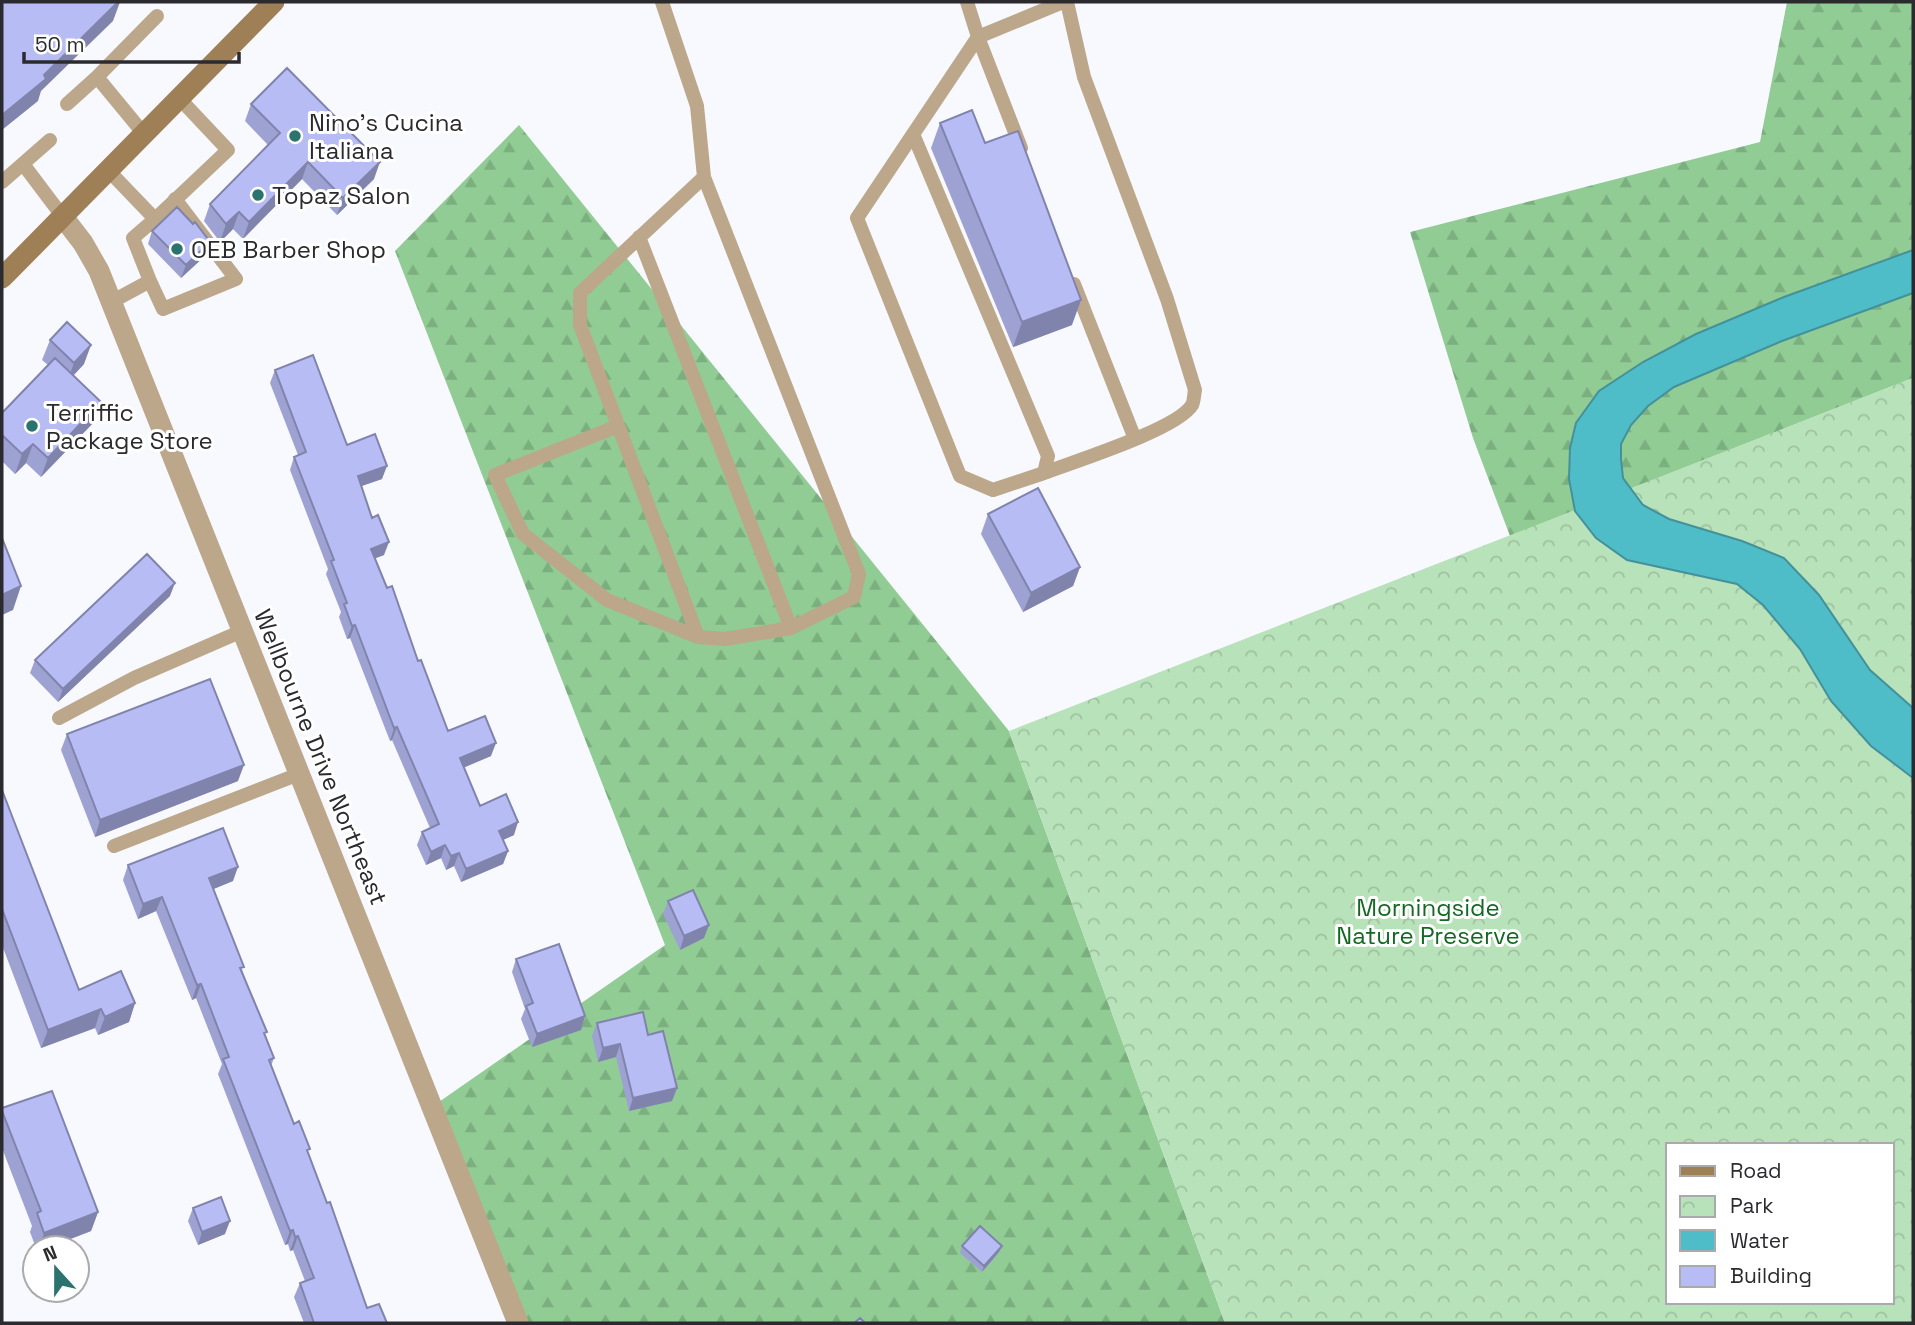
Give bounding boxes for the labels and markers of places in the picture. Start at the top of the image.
place label: Nino's Cucina Italiana [309,107,463,166]
marker: Nino's Cucina Italiana [287,128,303,144]
place label: Topaz Salon [272,180,410,211]
marker: Topaz Salon [250,187,266,203]
place label: OEB Barber Shop [191,234,386,265]
marker: OEB Barber Shop [169,241,185,257]
place label: Terriffic Package Store [46,397,213,456]
marker: Terriffic Package Store [24,418,40,434]

